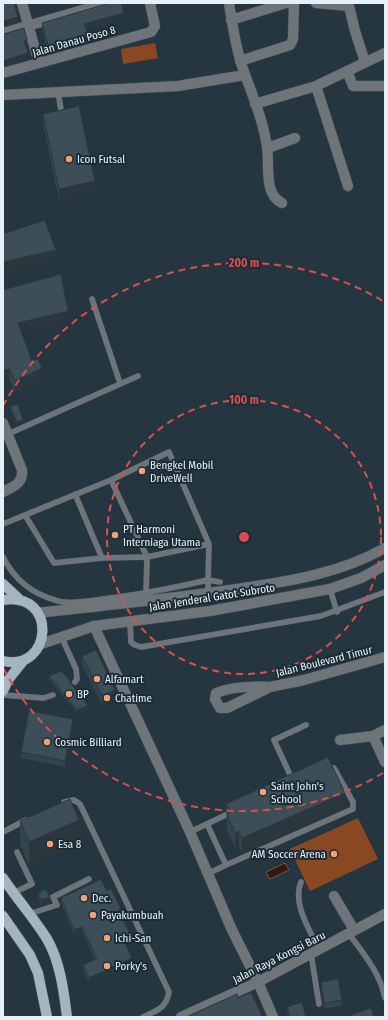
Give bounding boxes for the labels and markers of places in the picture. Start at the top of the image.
place label: Icon Futsal [77,153,125,166]
marker: Icon Futsal [64,154,74,164]
place label: Bengkel Mobil DriveWell [150,459,214,485]
marker: Bengkel Mobil DriveWell [137,466,147,476]
place label: PT Harmoni Interniaga Utama [123,523,200,549]
marker: PT Harmoni Interniaga Utama [110,530,120,540]
centre of rings [237,530,251,544]
place label: Alfamart [105,673,144,686]
marker: Alfamart [92,674,102,684]
place label: BP [77,688,89,701]
marker: BP [64,689,74,699]
place label: Chatime [115,692,152,705]
marker: Chatime [102,693,112,703]
place label: Cosmic Billiard [55,736,122,749]
marker: Cosmic Billiard [42,737,52,747]
place label: Saint John's School [271,780,324,806]
marker: Saint John's School [258,787,268,797]
place label: Esa 8 [58,838,82,851]
marker: Esa 8 [45,839,55,849]
place label: AM Soccer Arena [252,848,326,861]
marker: AM Soccer Arena [329,849,339,859]
place label: Dec. [92,892,111,905]
marker: Dec. [79,893,89,903]
place label: Payakumbuah [101,909,164,922]
marker: Payakumbuah [88,910,98,920]
place label: Ichi-San [115,932,151,945]
marker: Ichi-San [102,933,112,943]
place label: Porky's [115,960,147,973]
marker: Porky's [102,961,112,971]

